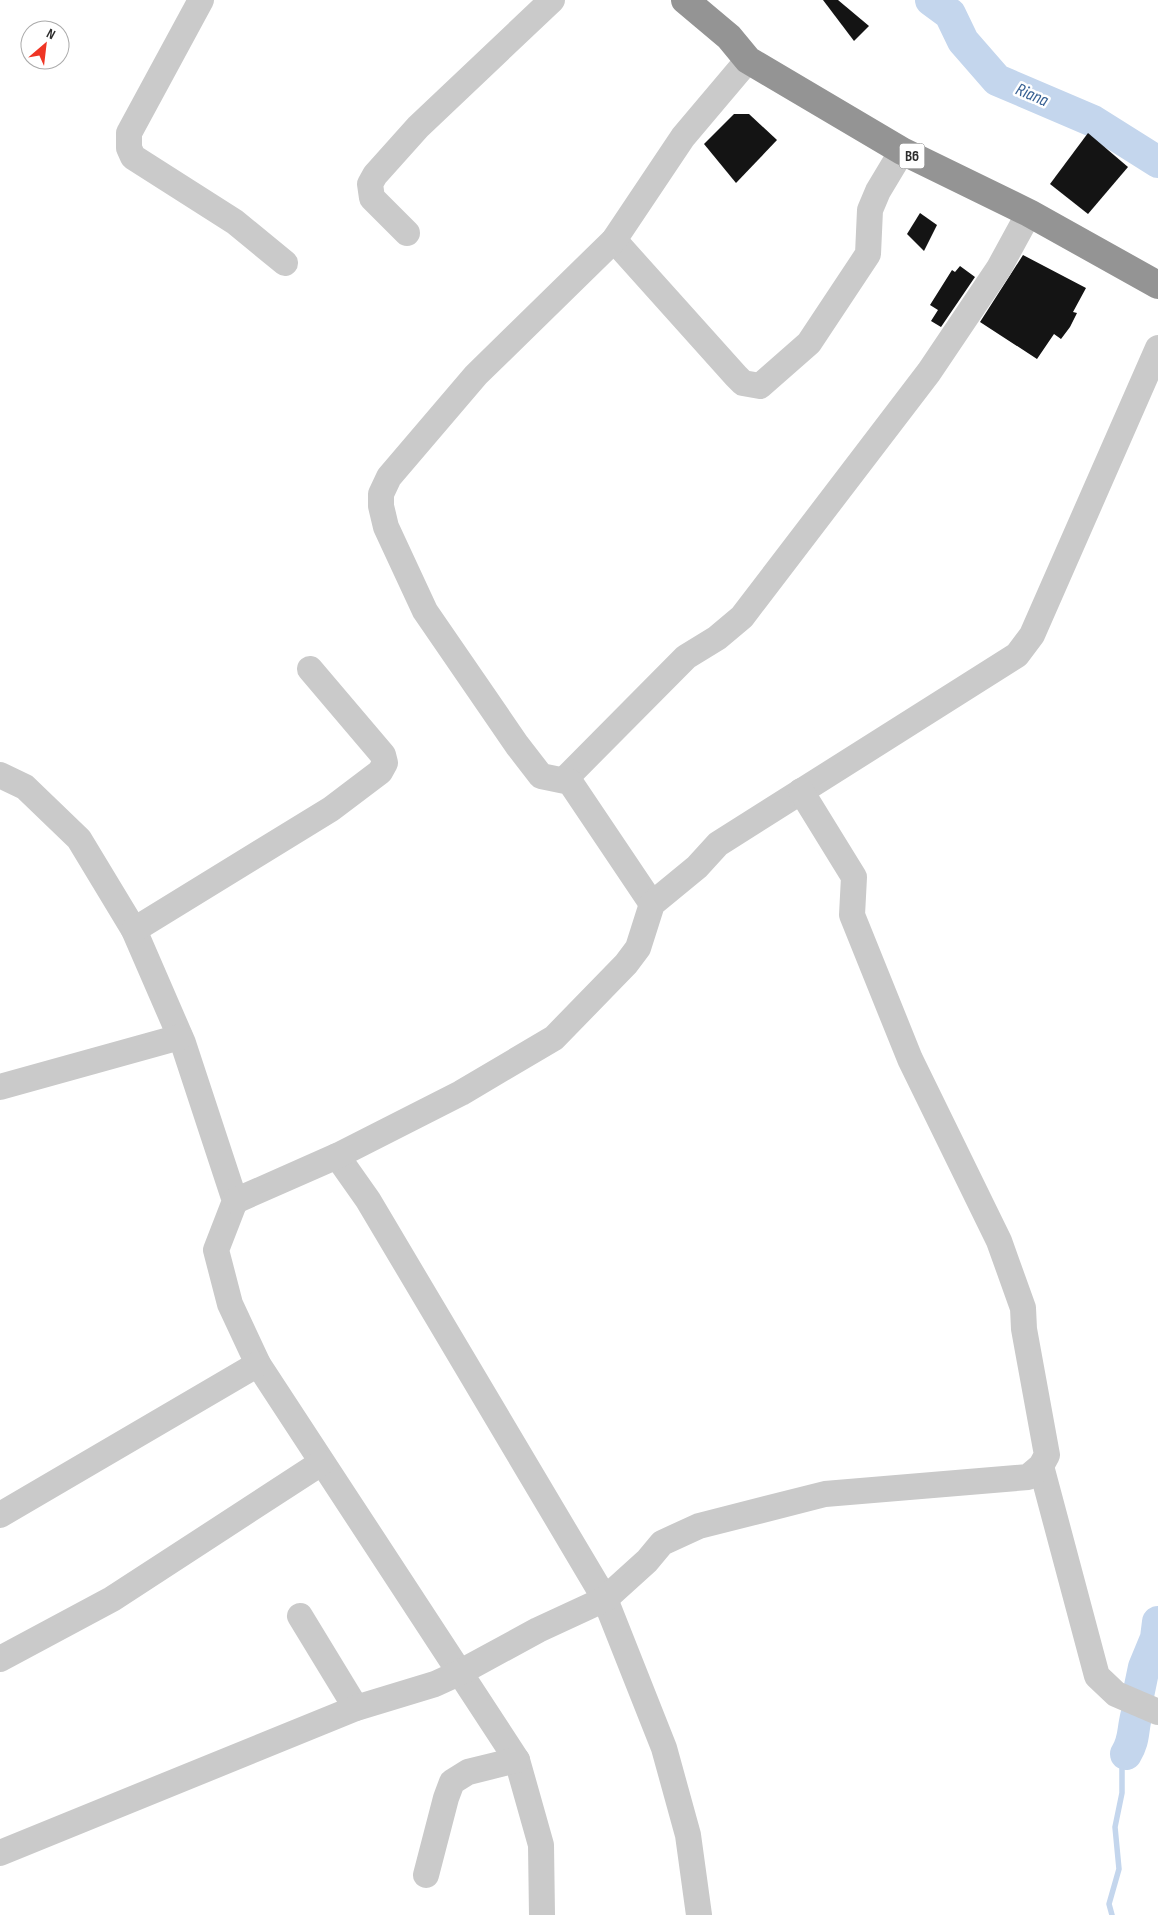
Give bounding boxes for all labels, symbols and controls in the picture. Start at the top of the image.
north arrow [20,20,70,70]
text: N [44,25,58,43]
water label: Riana [1012,79,1052,111]
road number: B6 [900,144,924,168]

